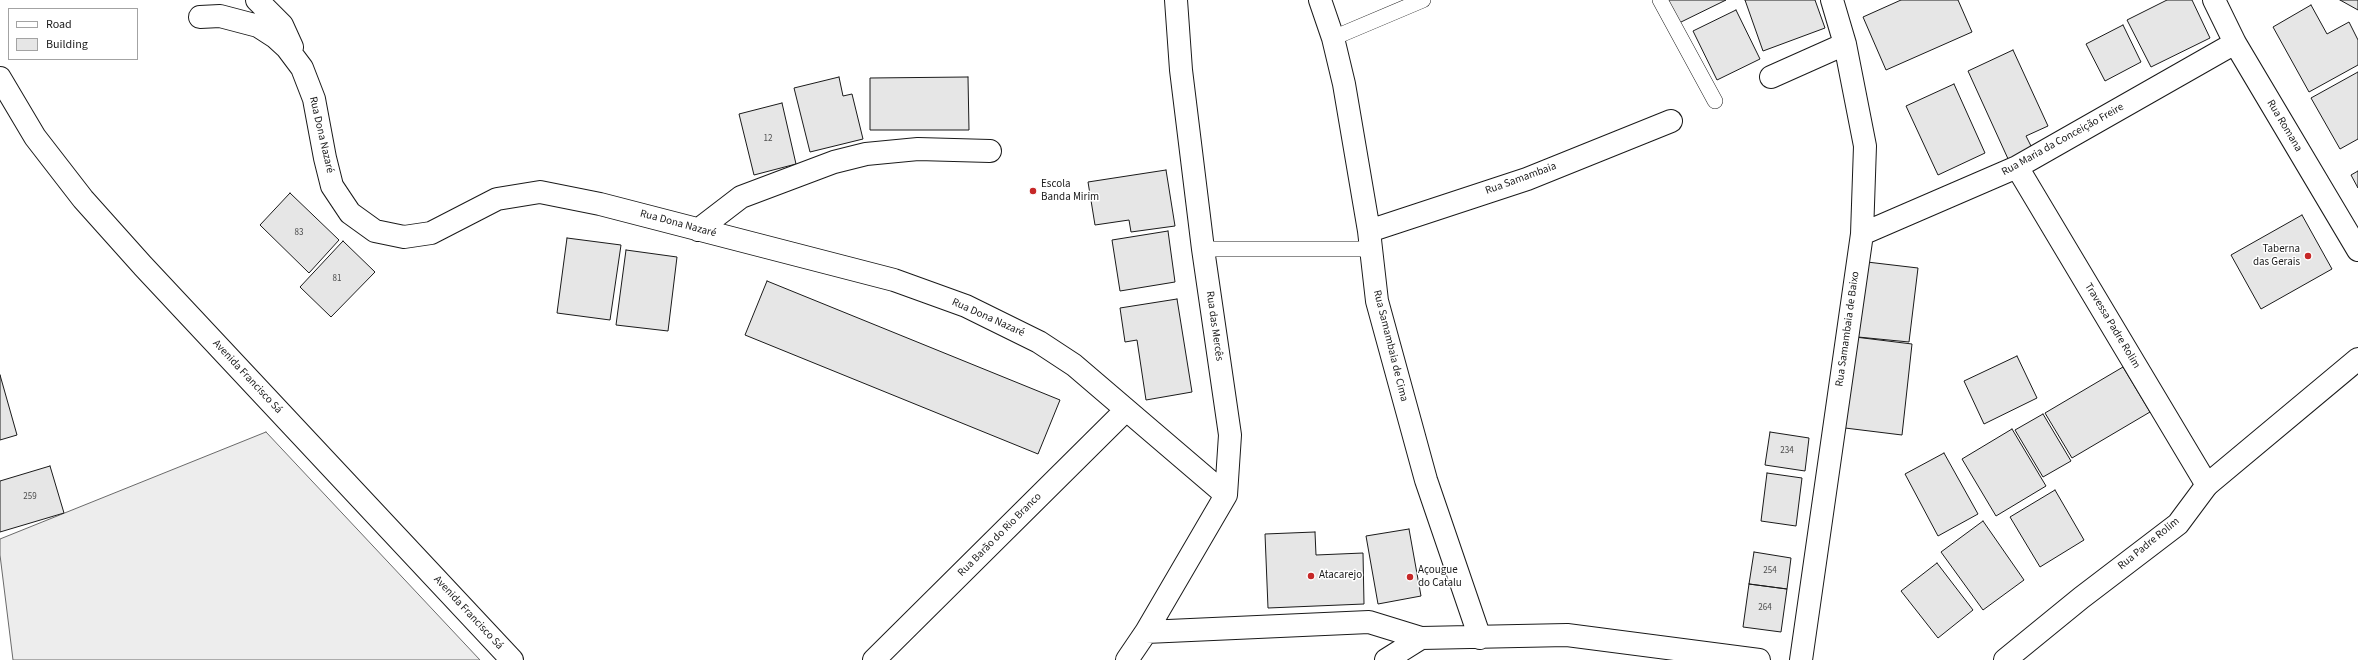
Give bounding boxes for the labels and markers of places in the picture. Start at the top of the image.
place label: Escola Banda Mirim [1041,178,1099,204]
marker: Escola Banda Mirim [1028,186,1038,196]
place label: Taberna das Gerais [2253,243,2300,269]
marker: Taberna das Gerais [2303,251,2313,261]
place label: Açougue do Catalu [1418,564,1462,590]
place label: Atacarejo [1319,569,1362,583]
marker: Atacarejo [1306,571,1316,581]
marker: Açougue do Catalu [1405,572,1415,582]

